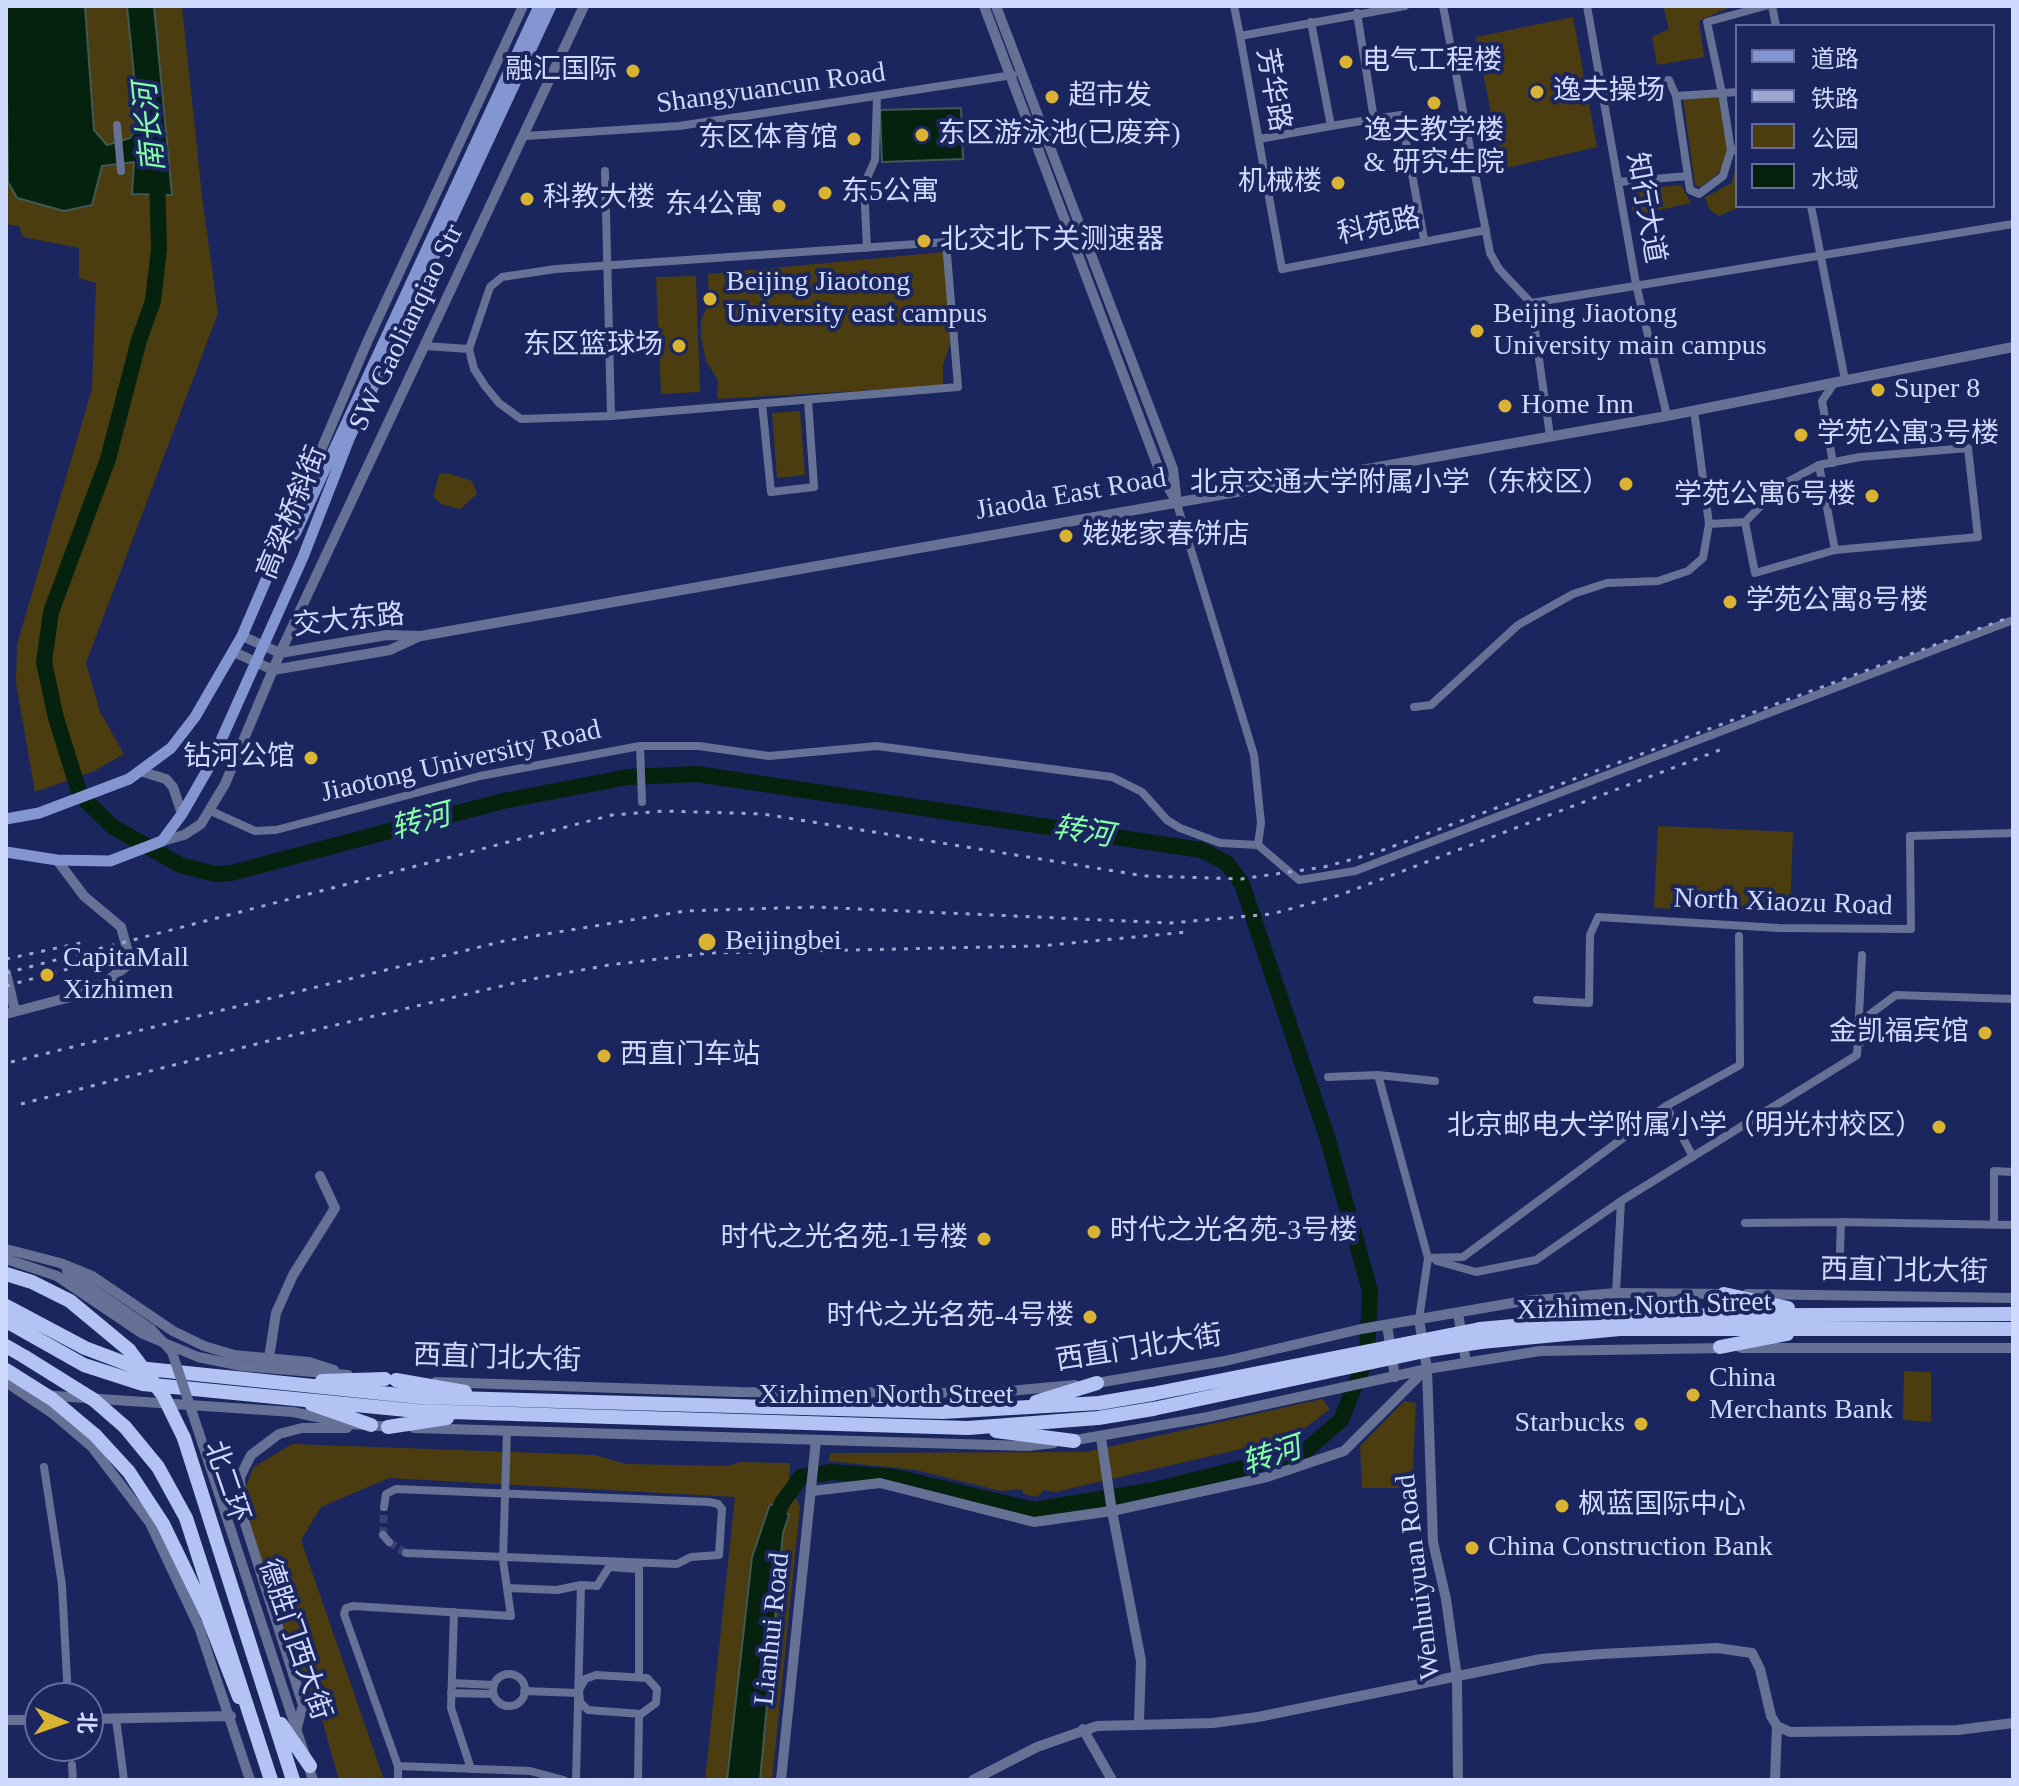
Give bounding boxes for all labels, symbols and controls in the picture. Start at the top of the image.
legend [1735,24,1995,208]
place label: 电气工程楼 [1362,45,1502,79]
street label: 芳华路 [1248,46,1296,134]
text: 道路 [1811,46,1859,72]
marker: 电气工程楼 [1337,53,1355,71]
place label: 融汇国际 [505,54,617,88]
street label: Shangyuancun Road [654,56,888,122]
marker: 融汇国际 [624,62,642,80]
place label: 逸夫操场 [1553,75,1665,109]
water label: 南长河 [128,80,174,174]
place label: 超市发 [1068,80,1152,114]
marker: 逸夫操场 [1528,83,1546,101]
text: 铁路 [1811,86,1859,112]
marker: 超市发 [1043,88,1061,106]
marker: 逸夫教学楼 & 研究生院 [1425,94,1443,112]
place label: 逸夫教学楼 & 研究生院 [1364,115,1504,181]
place label: 东区游泳池(已废弃) [938,118,1181,152]
place label: 东区体育馆 [698,122,838,156]
marker: 东区游泳池(已废弃) [913,126,931,144]
text: 公园 [1811,126,1859,152]
marker: 东区体育馆 [845,130,863,148]
street label: 知行大道 [1619,150,1671,266]
place label: 机械楼 [1238,166,1322,200]
text: 水域 [1811,166,1859,192]
marker: 机械楼 [1329,174,1347,192]
place label: 东5公寓 [841,176,939,210]
place label: 科教大楼 [543,182,655,216]
marker: 东5公寓 [816,184,834,202]
place label: 东4公寓 [665,189,763,223]
marker: 科教大楼 [518,190,536,208]
marker: 东4公寓 [770,197,788,215]
street label: 科苑路 [1334,202,1424,252]
street label: SW Gaolianqiao Str [342,219,472,437]
place label: 北交北下关测速器 [940,224,1164,258]
marker: 北交北下关测速器 [915,232,933,250]
place label: Beijing Jiaotong University east campus [726,266,987,332]
marker: Beijing Jiaotong University east campus [701,290,719,308]
place label: Beijing Jiaotong University main campus [1493,298,1767,364]
marker: Beijing Jiaotong University main campus [1468,322,1486,340]
place label: 东区篮球场 [523,329,663,363]
marker: 东区篮球场 [670,337,688,355]
place label: Super 8 [1894,373,1980,407]
marker: Super 8 [1869,381,1887,399]
place label: Home Inn [1521,389,1634,423]
marker: Home Inn [1496,397,1514,415]
place label: 学苑公寓3号楼 [1817,418,1999,452]
marker: 学苑公寓3号楼 [1792,426,1810,444]
street label: 高梁桥斜街 [251,442,335,584]
street label: Jiaoda East Road [973,462,1169,528]
place label: 北京交通大学附属小学（东校区） [1190,467,1610,501]
marker: 北京交通大学附属小学（东校区） [1617,475,1635,493]
place label: 学苑公寓6号楼 [1674,479,1856,513]
marker: 学苑公寓6号楼 [1863,487,1881,505]
place label: 姥姥家春饼店 [1082,519,1250,553]
marker: 姥姥家春饼店 [1057,527,1075,545]
place label: 学苑公寓8号楼 [1746,585,1928,619]
marker: 学苑公寓8号楼 [1721,593,1739,611]
street label: 交大东路 [292,598,406,644]
street label: Jiaotong University Road [318,713,604,811]
place label: 钻河公馆 [183,741,295,775]
marker: 钻河公馆 [302,749,320,767]
water label: 转河 [387,798,455,848]
water label: 转河 [1051,811,1115,855]
street label: North Xiaozu Road [1673,882,1893,924]
place label: Beijingbei [725,925,842,959]
marker: Beijingbei [696,931,718,953]
place label: CapitaMall Xizhimen [63,942,189,1008]
marker: CapitaMall Xizhimen [38,966,56,984]
place label: 金凯福宾馆 [1829,1016,1969,1050]
marker: 金凯福宾馆 [1976,1024,1994,1042]
place label: 西直门车站 [620,1039,760,1073]
marker: 西直门车站 [595,1047,613,1065]
place label: 北京邮电大学附属小学（明光村校区） [1447,1110,1923,1144]
marker: 北京邮电大学附属小学（明光村校区） [1930,1118,1948,1136]
place label: 时代之光名苑-3号楼 [1110,1215,1357,1249]
place label: 时代之光名苑-1号楼 [721,1222,968,1256]
marker: 时代之光名苑-3号楼 [1085,1223,1103,1241]
marker: 时代之光名苑-1号楼 [975,1230,993,1248]
street label: 西直门北大街 [1820,1254,1988,1290]
street label: Xizhimen North Street [1516,1286,1772,1328]
place label: 时代之光名苑-4号楼 [827,1300,1074,1334]
marker: 时代之光名苑-4号楼 [1081,1308,1099,1326]
street label: 西直门北大街 [1053,1319,1225,1379]
street label: 西直门北大街 [412,1339,582,1379]
place label: China Merchants Bank [1709,1362,1893,1428]
street label: Xizhimen North Street [758,1379,1014,1413]
marker: China Merchants Bank [1684,1386,1702,1404]
place label: Starbucks [1515,1407,1625,1441]
marker: Starbucks [1632,1415,1650,1433]
water label: 转河 [1238,1431,1306,1483]
street label: 北二环 [196,1437,256,1527]
street label: Wenhuiyuan Road [1390,1472,1448,1682]
place label: 枫蓝国际中心 [1578,1489,1746,1523]
marker: 枫蓝国际中心 [1553,1497,1571,1515]
place label: China Construction Bank [1488,1531,1773,1565]
marker: China Construction Bank [1463,1539,1481,1557]
street label: Lianhui Road [748,1551,798,1707]
street label: 德胜门西大街 [251,1555,337,1725]
north arrow [24,1682,104,1762]
text: 北 [74,1711,99,1734]

